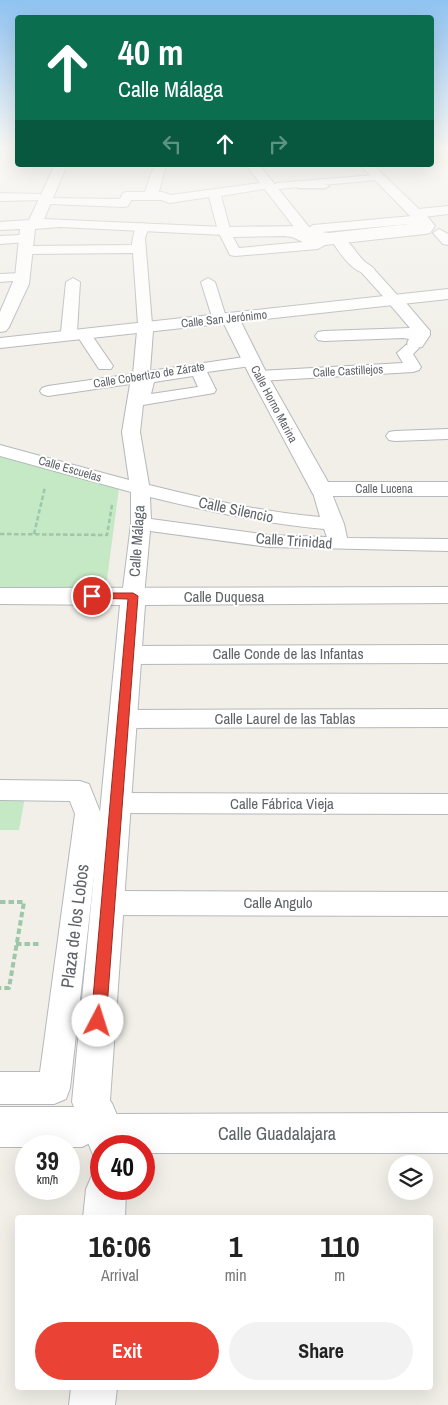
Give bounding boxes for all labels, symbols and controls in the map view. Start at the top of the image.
text: 40 m [118,29,183,76]
icon: ahead [35,35,100,100]
text: Calle Málaga [118,74,223,104]
icon: left [158,130,186,158]
icon: ahead [211,130,239,158]
icon: right [264,130,292,158]
street label: Calle San Jerónimo [180,307,268,331]
street label: Calle Cobertizo de Zárate [92,358,206,392]
street label: Calle Castillejos [312,361,384,381]
street label: Calle Horno Marina [247,363,301,446]
street label: Calle Escuelas [37,452,104,486]
street label: Calle Lucena [355,481,413,497]
street label: Calle Silencio [197,491,276,528]
street label: Calle Málaga [124,504,149,578]
street label: Calle Trinidad [255,527,333,554]
pin [71,575,113,617]
icon: arrive [78,582,106,610]
street label: Calle Duquesa [184,586,264,607]
street label: Calle Conde de las Infantas [212,643,364,664]
street label: Calle Laurel de las Tablas [215,708,355,729]
street label: Calle Fábrica Vieja [230,793,334,814]
street label: Plaza de los Lobos [54,863,95,989]
street label: Calle Angulo [243,892,313,913]
position arrow [71,994,123,1046]
street label: Calle Guadalajara [218,1121,336,1146]
speed limit sign: 40 [90,1135,155,1200]
text: 39 [36,1144,59,1178]
map controls [388,1155,433,1200]
button: layers [388,1155,433,1200]
text: km/h [37,1172,58,1188]
text: 16:06 [88,1226,151,1266]
text: 1 [229,1226,242,1266]
text: 110 [320,1226,360,1266]
text: Arrival [101,1264,139,1286]
text: min [225,1264,247,1286]
text: m [334,1264,345,1286]
button: Exit [35,1322,219,1380]
button: Share [229,1322,413,1380]

